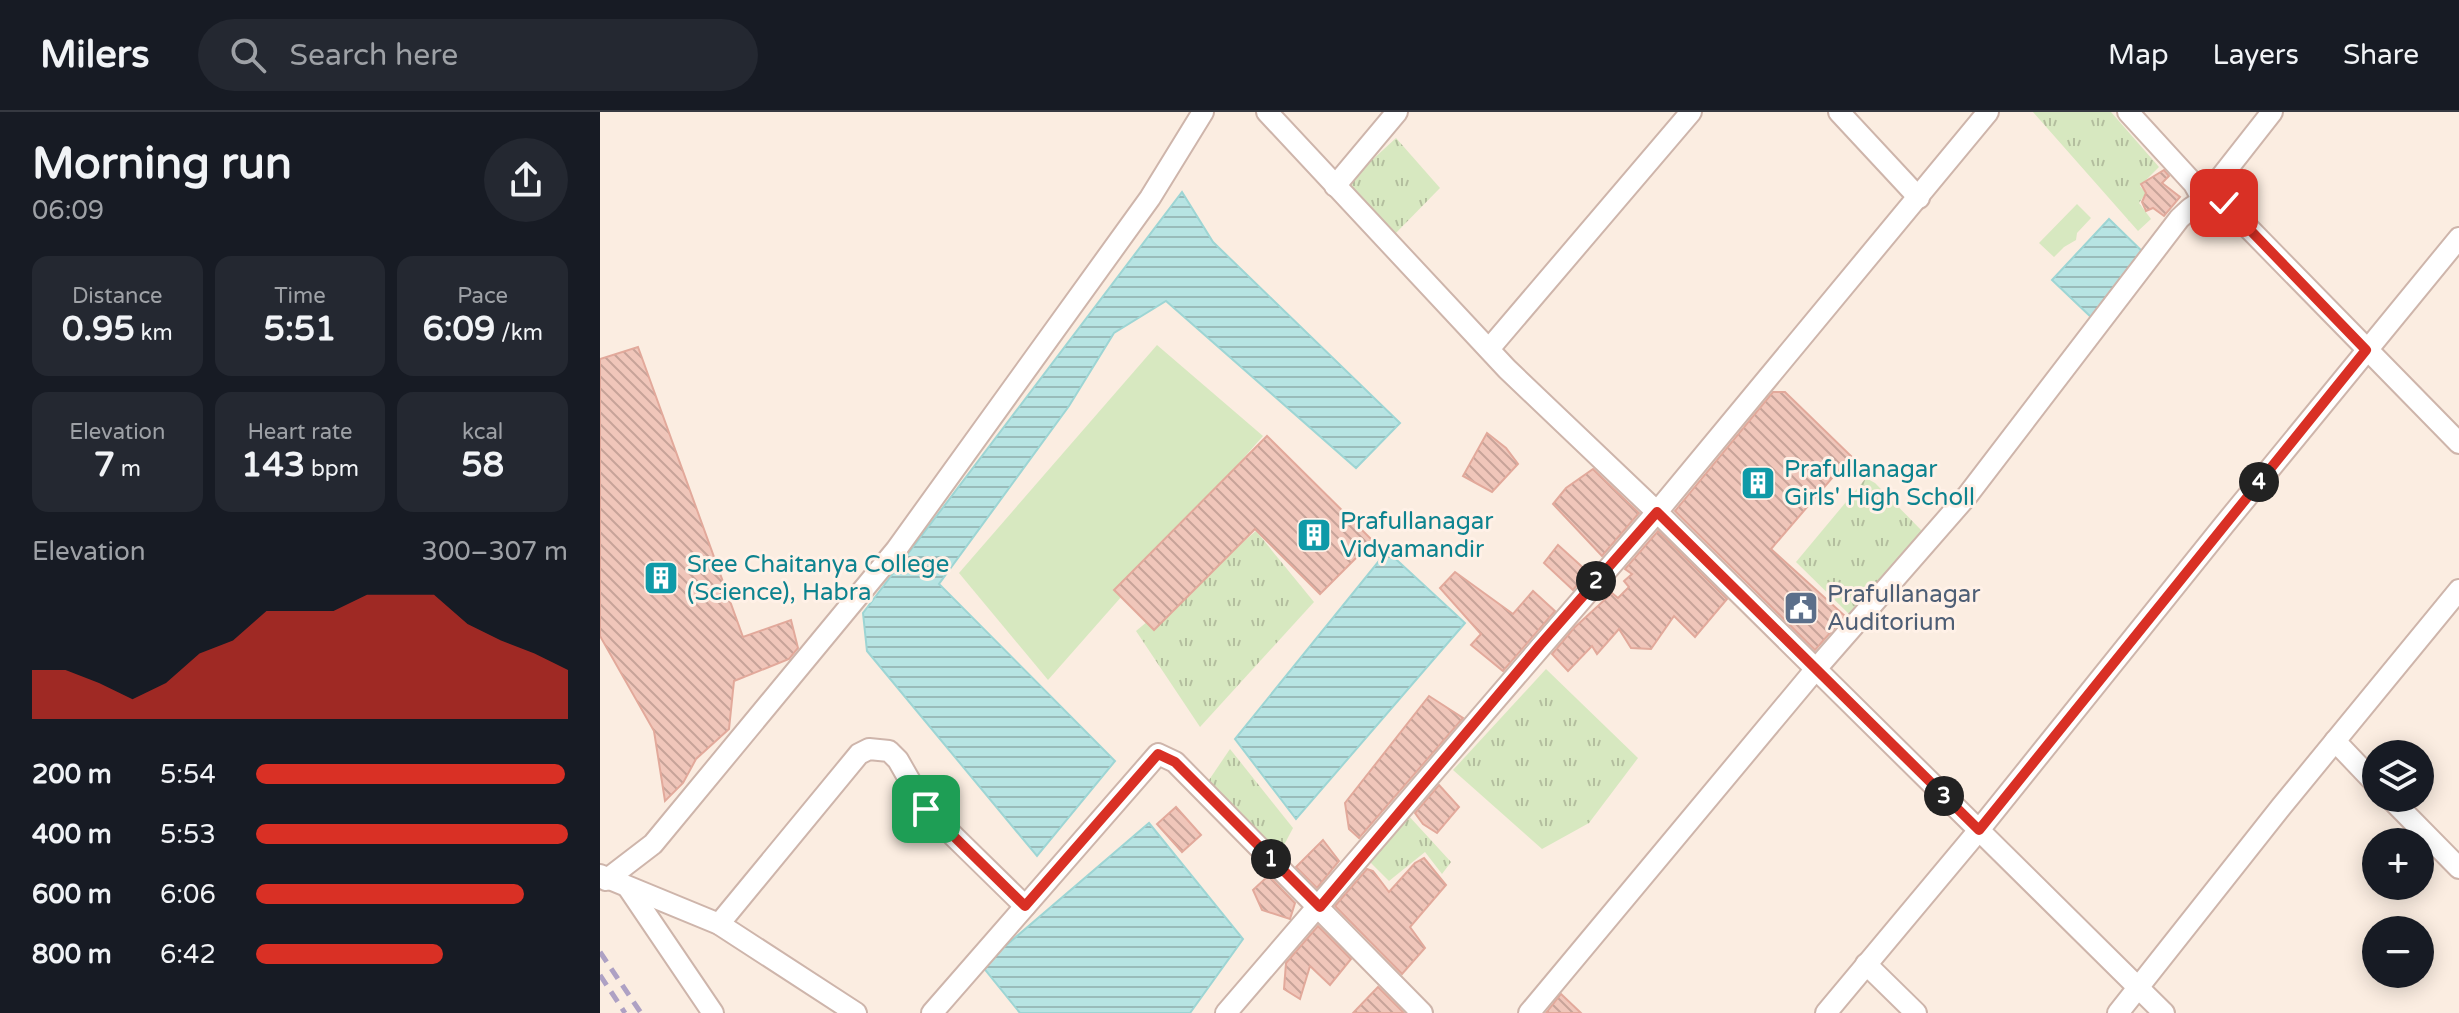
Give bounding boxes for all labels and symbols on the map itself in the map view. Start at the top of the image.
pin [2190,169,2258,237]
place label: Prafullanagar Girls' High Scholl [1784,455,1975,512]
pin: 4 [2239,462,2279,502]
building icon: Prafullanagar Girls' High Scholl [1739,464,1777,502]
place label: Prafullanagar Vidyamandir [1340,507,1494,564]
building icon: Prafullanagar Vidyamandir [1295,516,1333,554]
place label: Sree Chaitanya College (Science), Habra [687,550,949,607]
building icon: Sree Chaitanya College (Science), Habra [642,559,680,597]
pin: 2 [1576,561,1616,601]
place label: Prafullanagar Auditorium [1827,580,1981,637]
public building icon: Prafullanagar Auditorium [1782,589,1820,627]
pin [892,775,960,843]
pin: 3 [1924,776,1964,816]
pin: 1 [1251,839,1291,879]

